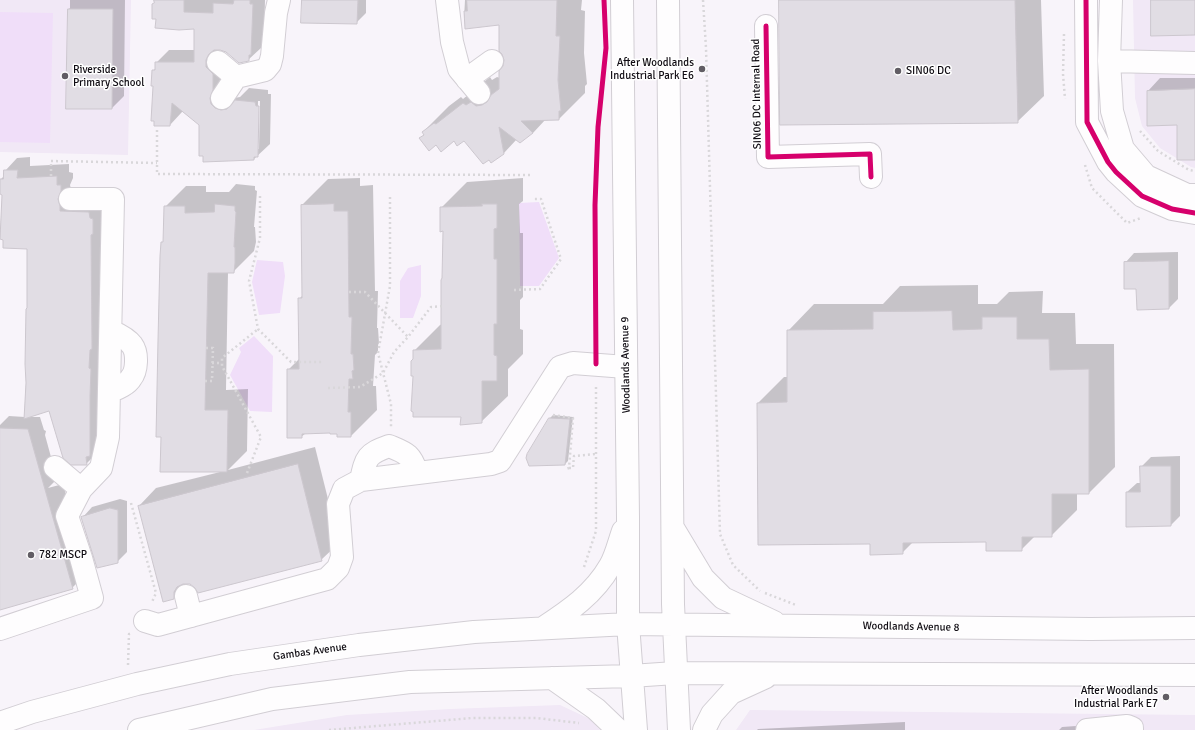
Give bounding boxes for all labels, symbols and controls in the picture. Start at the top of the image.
street label: SIN06 DC Internal Road [749,39,765,149]
place label: After Woodlands Industrial Park E6 [610,56,694,82]
place label: Riverside Primary School [73,63,144,89]
marker: After Woodlands Industrial Park E6 [697,64,707,74]
place label: SIN06 DC [906,64,951,78]
marker: SIN06 DC [893,66,903,76]
marker: Riverside Primary School [60,71,70,81]
street label: Woodlands Avenue 9 [619,316,633,414]
place label: 782 MSCP [39,548,87,562]
marker: 782 MSCP [26,550,36,560]
street label: Woodlands Avenue 8 [862,620,960,634]
street label: Gambas Avenue [272,640,348,664]
place label: After Woodlands Industrial Park E7 [1074,684,1158,710]
marker: After Woodlands Industrial Park E7 [1161,692,1171,702]

